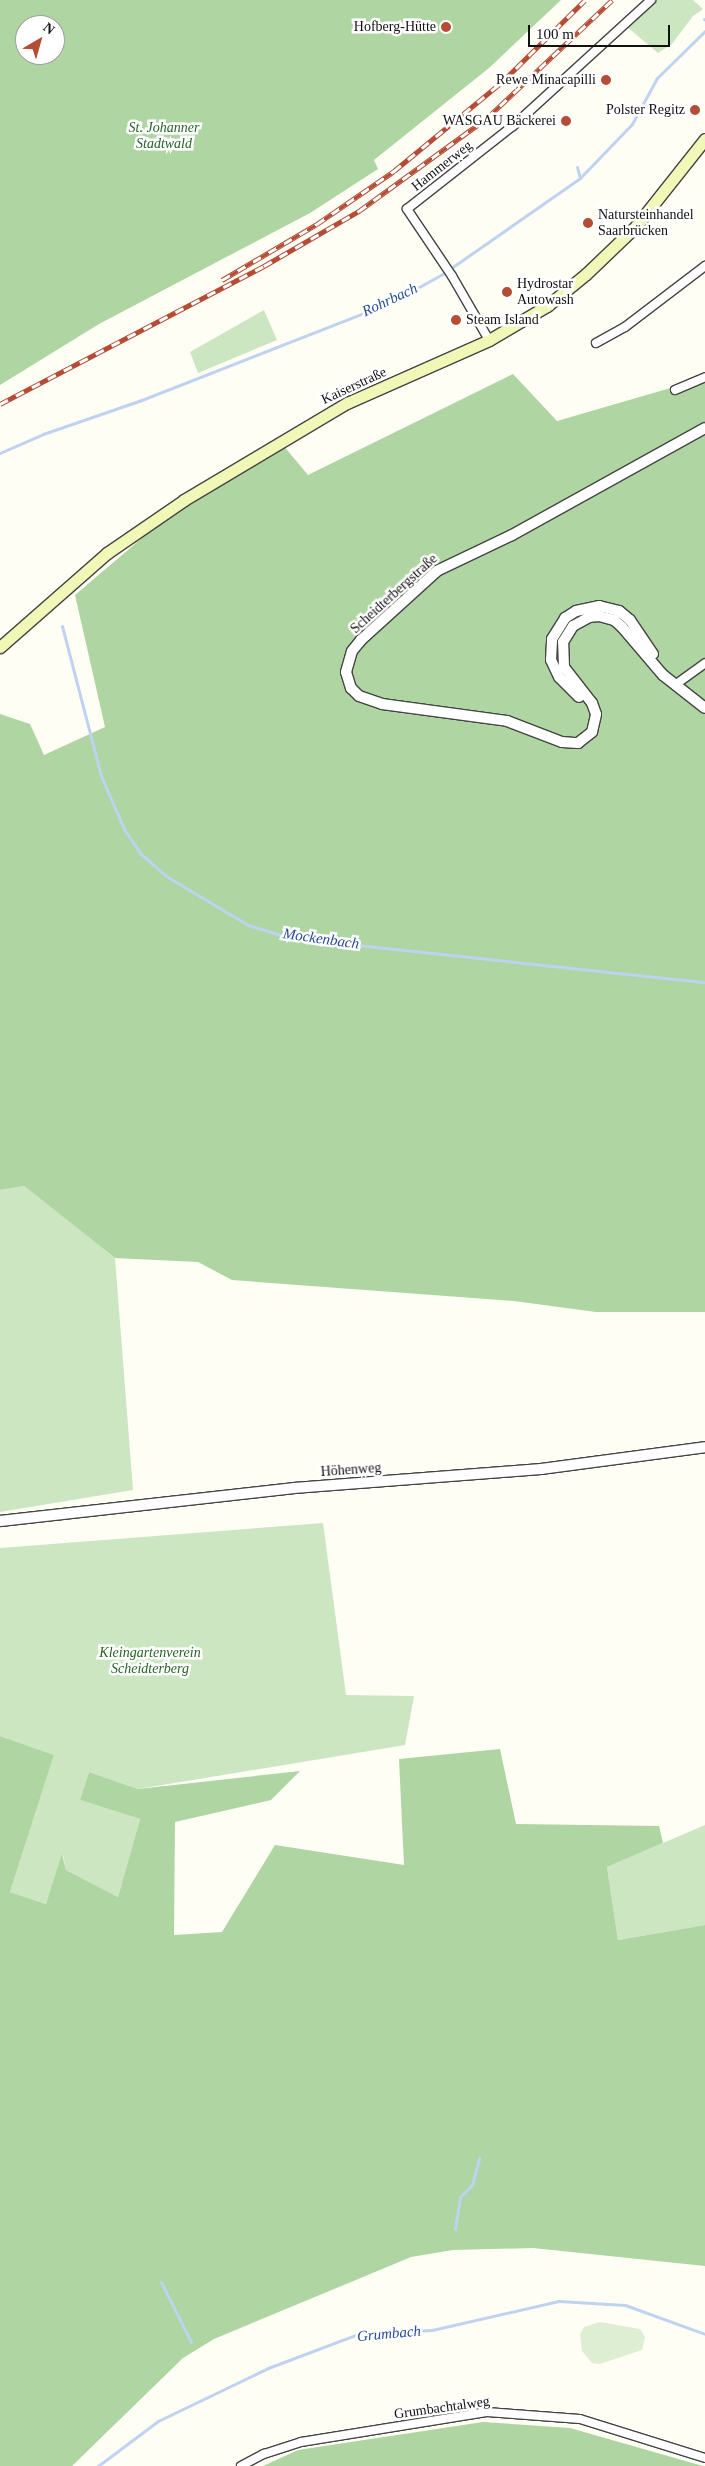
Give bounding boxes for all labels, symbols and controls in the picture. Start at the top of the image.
north arrow [15,15,65,65]
scale bar [530,15,672,47]
place label: Hofberg-Hütte [354,19,436,35]
text: N [40,20,58,38]
marker: Hofberg-Hütte [440,21,452,33]
text: 100 m [536,26,574,42]
place label: Rewe Minacapilli [496,72,596,88]
marker: Rewe Minacapilli [600,74,612,86]
place label: Polster Regitz [606,102,685,118]
marker: Polster Regitz [689,104,701,116]
place label: WASGAU Bäckerei [443,113,556,129]
marker: WASGAU Bäckerei [560,115,572,127]
park label: St. Johanner Stadtwald [129,120,199,152]
street label: Hammerweg [408,137,476,195]
place label: Natursteinhandel Saarbrücken [598,207,694,240]
marker: Natursteinhandel Saarbrücken [582,217,594,229]
place label: Hydrostar Autowash [517,276,574,308]
water label: Rohrbach [359,279,421,321]
marker: Hydrostar Autowash [501,286,513,298]
place label: Steam Island [466,312,539,328]
marker: Steam Island [450,314,462,326]
street label: Kaiserstraße [319,364,389,408]
street label: Scheidterbergstraße [347,551,441,637]
water label: Mockenbach [282,925,360,953]
street label: Höhenweg [320,1460,382,1480]
park label: Kleingartenverein Scheidterberg [99,1645,201,1678]
water label: Grumbach [356,2322,422,2346]
street label: Grumbachtalweg [393,2393,491,2423]

